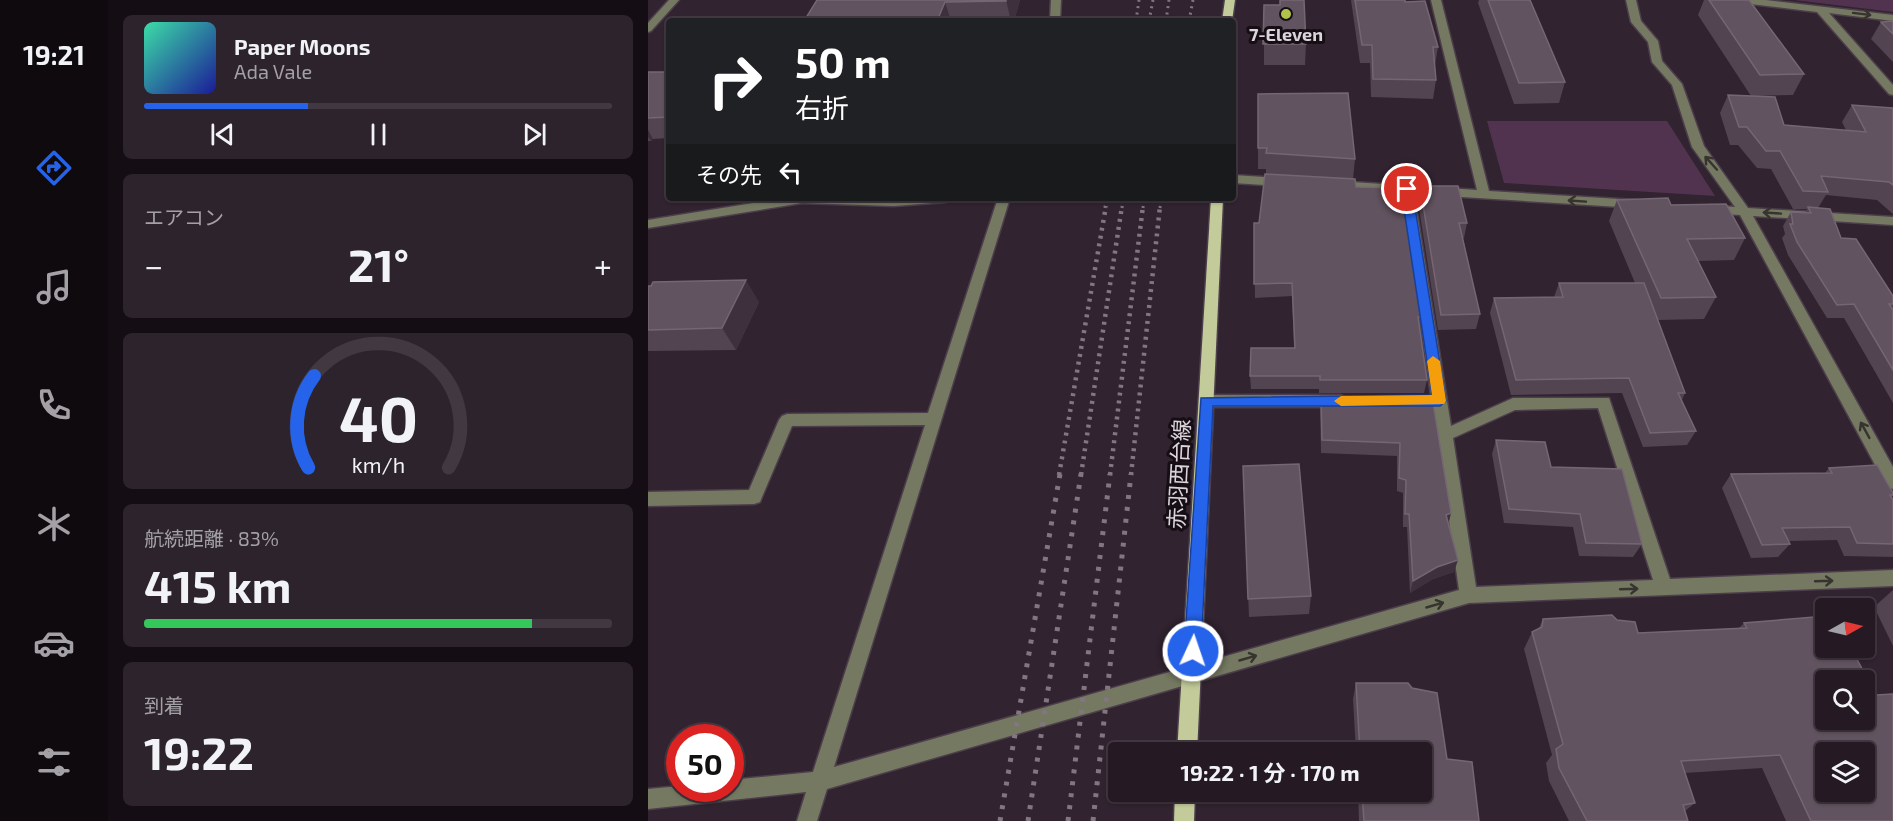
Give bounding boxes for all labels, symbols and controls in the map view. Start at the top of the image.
marker: 7-Eleven [1279,7,1293,21]
one-way arrow [1852,9,1872,20]
place label: 7-Eleven [1249,23,1323,45]
text: Paper Moons [234,33,370,59]
text: 50 m [795,36,891,86]
text: 19:21 [23,38,85,70]
icon: right [696,42,774,120]
text: Ada Vale [234,59,312,83]
text: 右折 [795,91,849,123]
icon: previous [206,118,239,151]
icon: pause [362,118,395,151]
icon: next [518,118,551,151]
icon: directions [33,147,75,189]
icon: left [774,156,807,189]
one-way arrow [1704,156,1718,171]
text: その先 [696,161,762,187]
pin [1381,163,1432,214]
icon: arrive [1390,172,1423,205]
one-way arrow [1568,195,1588,206]
text: エアコン [144,205,224,229]
one-way arrow [1762,207,1782,218]
text: 21° [348,237,409,291]
text: − [144,245,163,285]
text: + [594,245,612,285]
icon: music [33,266,75,308]
text: 40 [338,380,418,455]
icon: phone [33,384,75,426]
street label: 赤羽西台線 [1162,418,1194,530]
one-way arrow [1859,422,1870,440]
text: km/h [351,452,405,477]
icon: climate [33,503,75,545]
text: 航続距離 · 83% [144,526,279,550]
text: 415 km [144,558,291,612]
one-way arrow [1813,575,1833,586]
one-way arrow [1618,583,1638,594]
north arrow [1815,598,1875,658]
map controls [1815,598,1875,802]
one-way arrow [1425,599,1444,610]
position arrow [1161,619,1225,683]
icon: car [33,622,75,664]
one-way arrow [1238,652,1257,663]
button: search [1815,670,1875,730]
text: 到着 [144,693,184,717]
speed limit sign: 50 [666,724,744,802]
text: 19:22 [144,725,254,779]
icon: filters [33,741,75,783]
button: layers [1815,742,1875,802]
text: 19:22 · 1 分 · 170 m [1180,759,1360,785]

